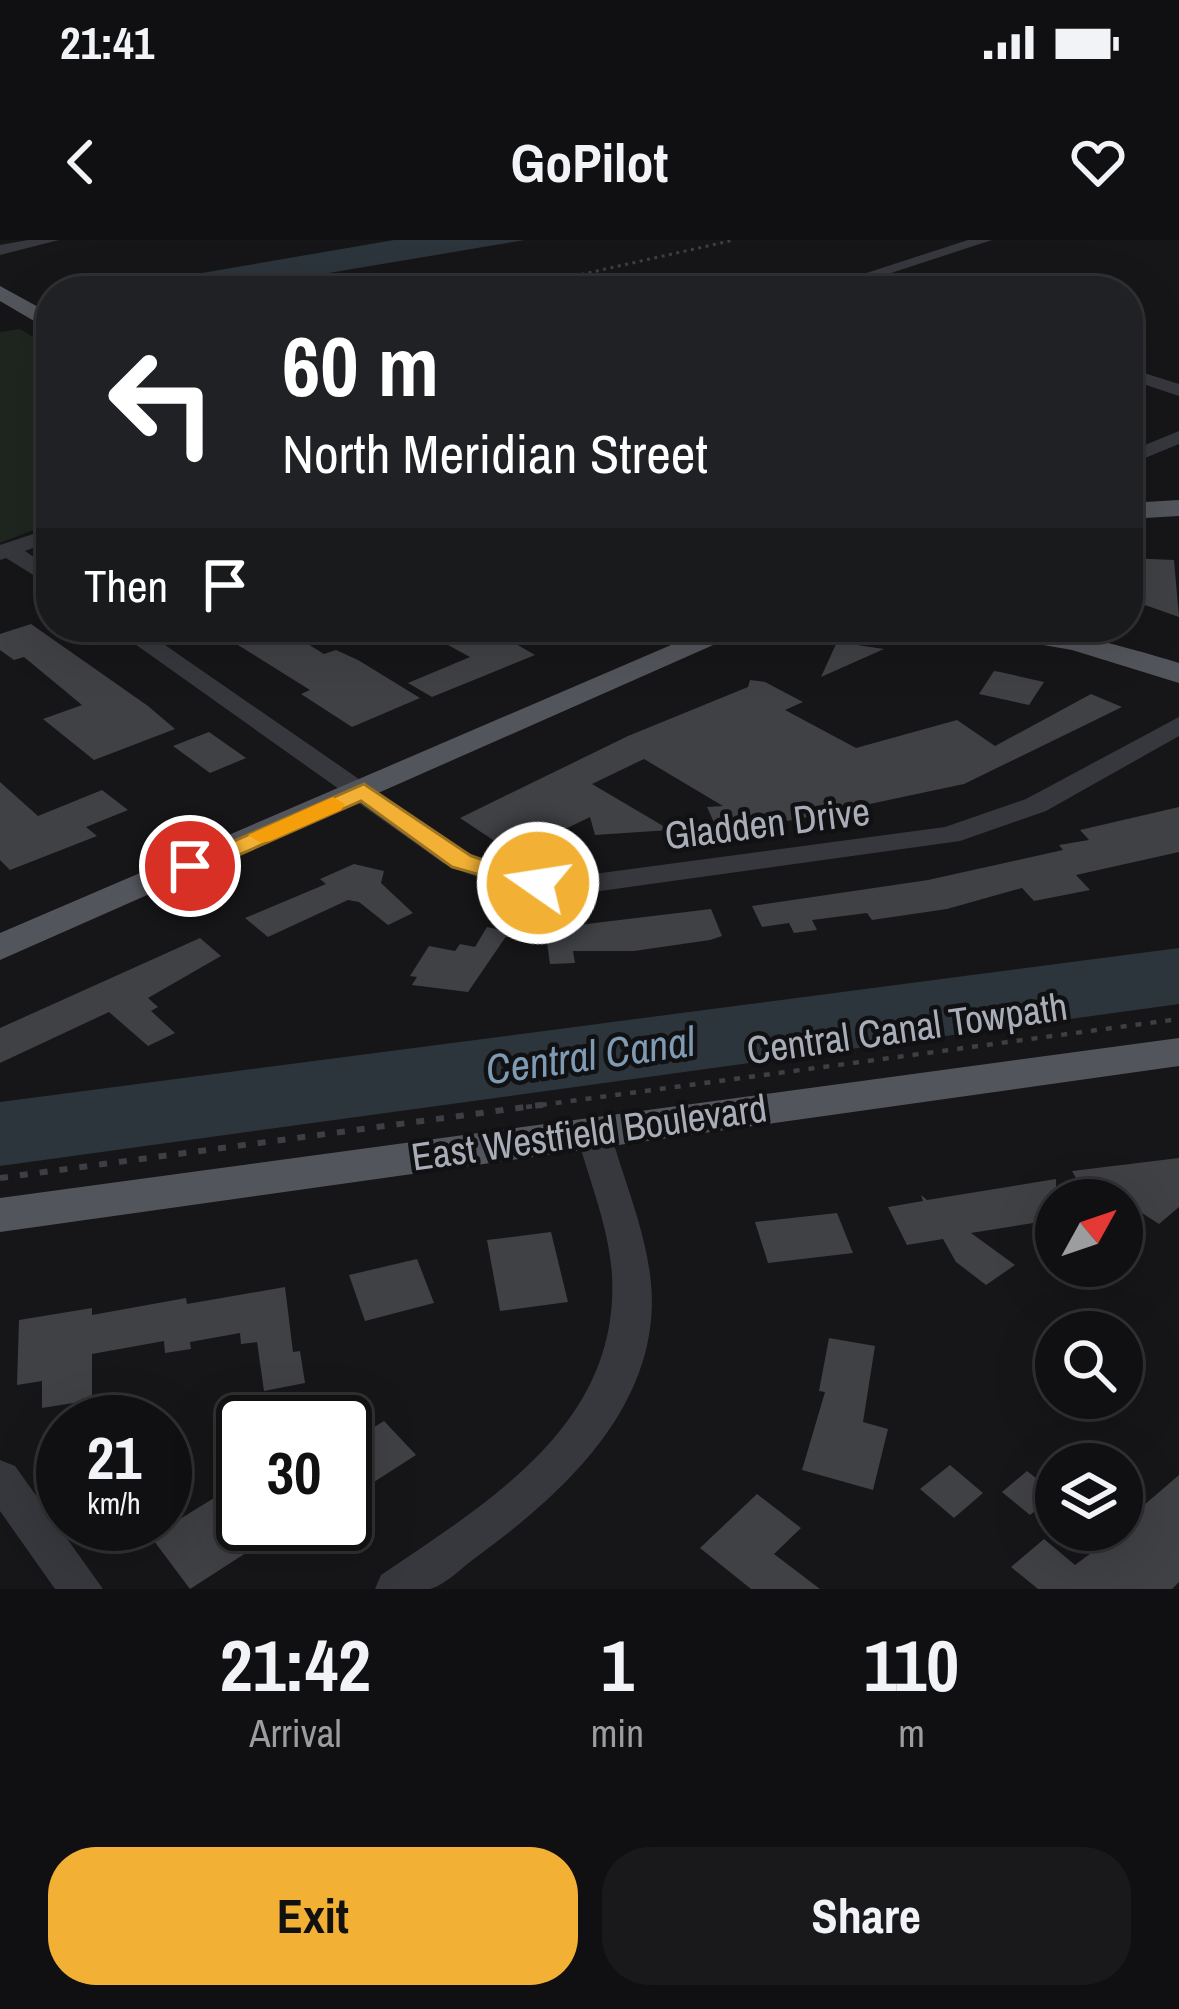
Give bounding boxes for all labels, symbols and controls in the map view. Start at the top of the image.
text: 21:41 [60,12,154,73]
text: GoPilot [511,126,668,199]
icon: back [48,129,114,195]
icon: heart [1065,129,1131,195]
text: 60 m [282,309,439,422]
icon: left [84,324,240,480]
text: North Meridian Street [282,417,708,490]
icon: arrive [192,552,258,618]
text: Then [84,555,168,616]
street label: Gladden Drive [661,785,873,861]
pin [139,815,241,917]
position arrow [475,820,601,946]
icon: arrive [157,833,223,899]
street label: Central Canal Towpath [743,980,1071,1076]
water label: Central Canal [482,1012,699,1097]
street label: East Westfield Boulevard [408,1081,770,1183]
north arrow [1035,1179,1143,1287]
map controls [1035,1179,1143,1551]
button: search [1035,1311,1143,1419]
speed limit sign: 30 [216,1395,372,1551]
text: 21 [87,1417,141,1498]
button: layers [1035,1443,1143,1551]
text: km/h [87,1483,141,1523]
text: 21:42 [220,1616,371,1713]
text: 1 [601,1616,634,1713]
text: 110 [864,1616,959,1713]
text: Arrival [249,1707,342,1759]
text: min [591,1707,644,1759]
text: m [898,1707,925,1759]
button: Exit [48,1847,578,1985]
button: Share [602,1847,1131,1985]

